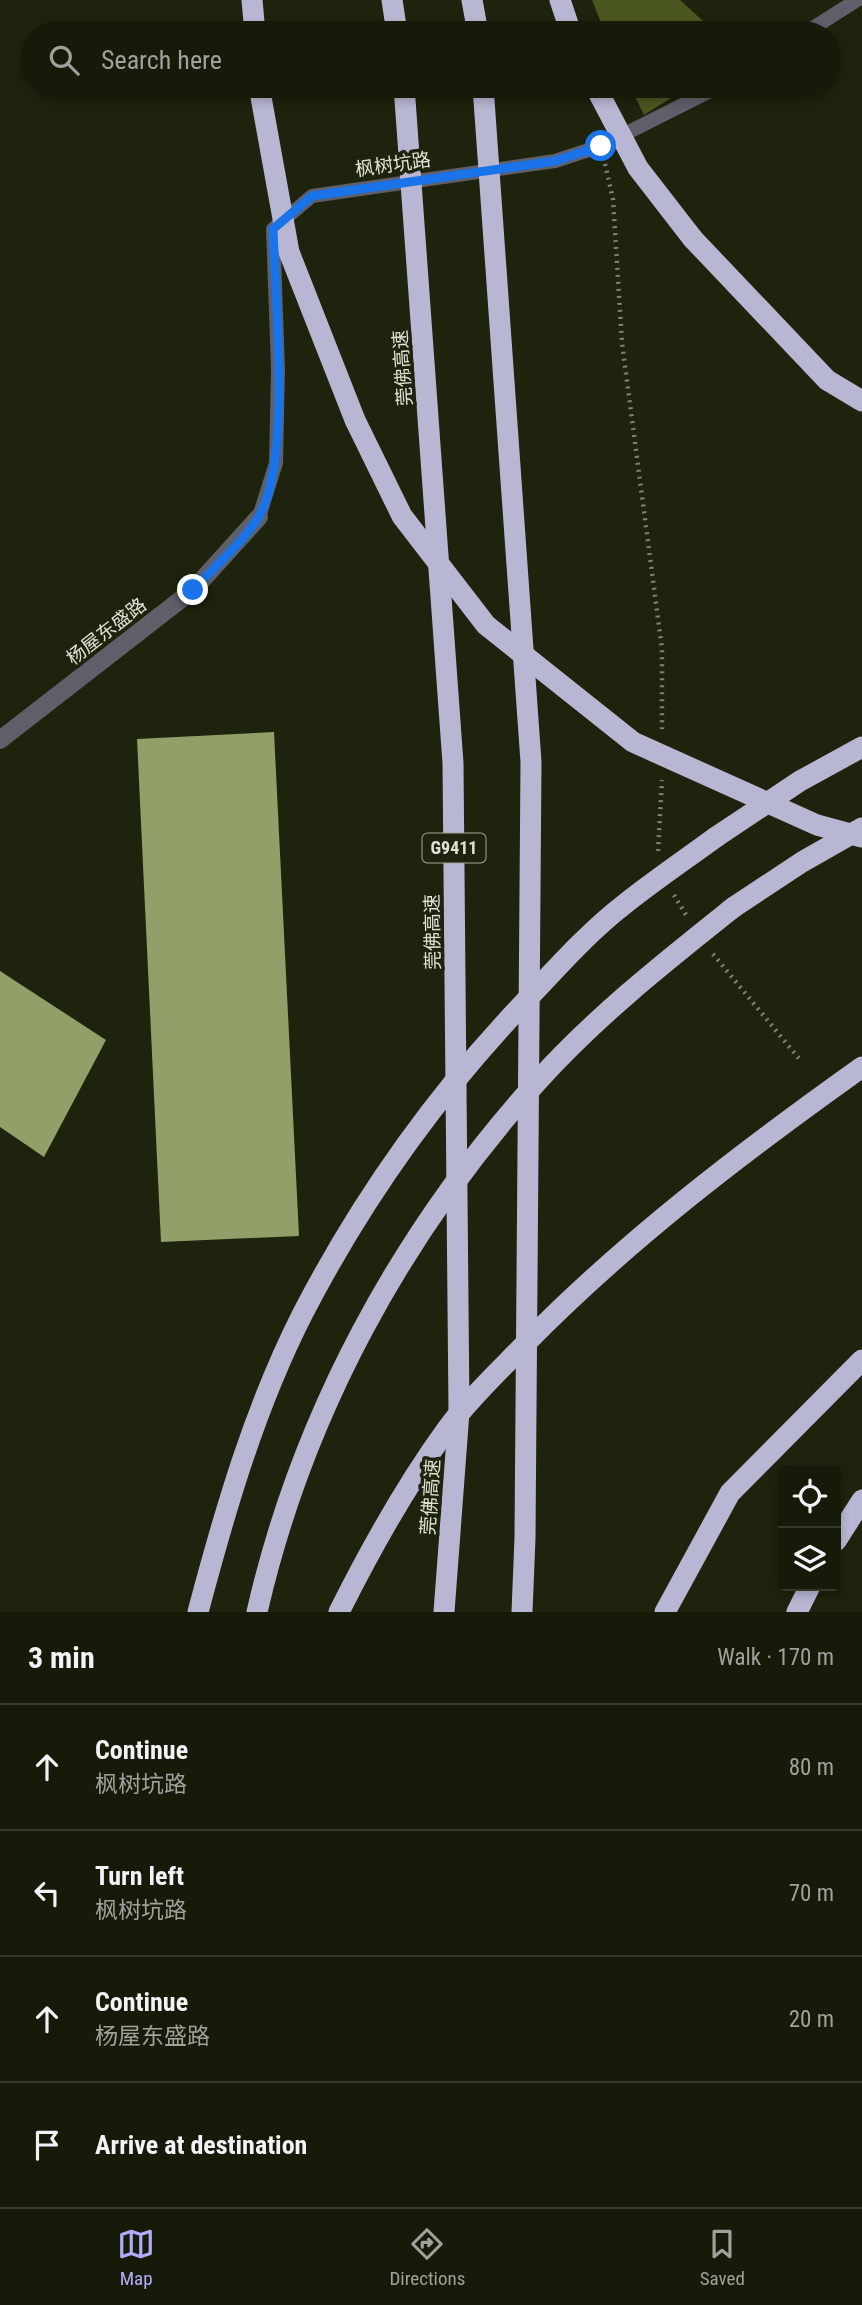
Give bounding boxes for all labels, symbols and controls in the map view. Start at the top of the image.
search box [21,21,841,98]
icon: search [45,41,83,79]
text: Search here [101,45,222,75]
route start [585,130,616,161]
street label: 枫树坑路 [354,148,432,181]
street label: 莞佛高速 [388,329,417,407]
route end [177,574,208,605]
street label: 杨屋东盛路 [62,593,151,670]
road number: G9411 [422,834,486,862]
street label: 莞佛高速 [420,894,445,970]
street label: 莞佛高速 [416,1458,445,1536]
map controls [778,1465,841,1591]
button: locate [778,1465,841,1528]
button: layers [778,1528,841,1591]
text: 3 min [28,1640,95,1675]
text: Walk · 170 m [717,1644,834,1671]
text: Continue [95,1735,188,1765]
icon: ahead [28,1748,66,1786]
text: 80 m [789,1754,834,1781]
text: 枫树坑路 [95,1771,187,1798]
text: Turn left [95,1861,184,1891]
icon: left [28,1874,66,1912]
text: 70 m [789,1880,834,1907]
text: 枫树坑路 [95,1897,187,1924]
text: Continue [95,1987,188,2017]
icon: ahead [28,2000,66,2038]
text: 20 m [789,2006,834,2033]
text: 杨屋东盛路 [95,2023,210,2050]
icon: arrive [28,2126,66,2164]
text: Arrive at destination [95,2130,307,2160]
tab: Map [117,2225,155,2290]
tab: Directions [389,2225,465,2290]
tab: Saved [700,2225,745,2290]

